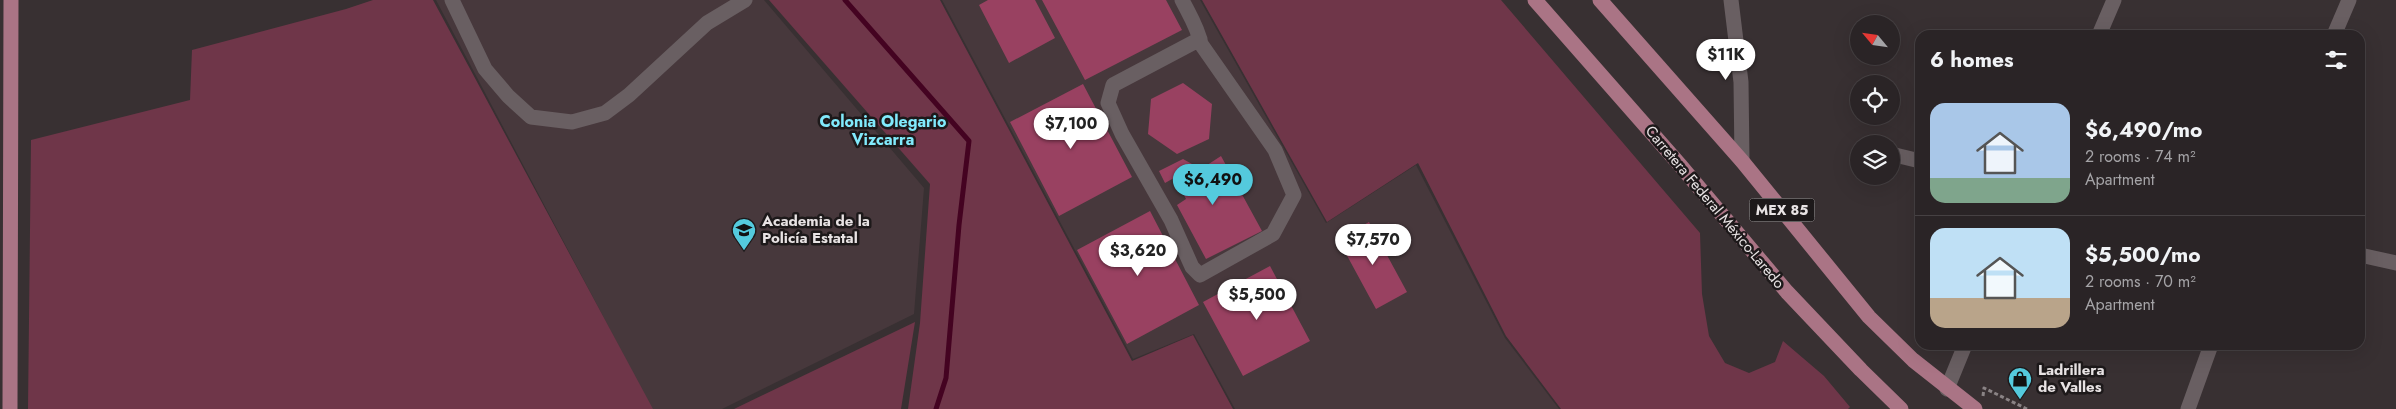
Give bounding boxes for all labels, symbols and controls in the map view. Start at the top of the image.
north arrow [1850,15,1900,65]
map controls [1850,15,1900,185]
pin: $11K [1696,38,1756,81]
text: $11K [1707,43,1745,66]
text: 6 homes [1930,45,2014,75]
icon: filters [2322,46,2350,74]
button: locate [1850,75,1900,125]
pin: $7,100 [1030,108,1112,150]
district label: Colonia Olegario Vizcarra [820,110,946,151]
text: $7,100 [1045,112,1097,135]
text: $6,490/mo [2085,115,2202,145]
street label: Carretera Federal México-Laredo [1640,121,1790,293]
icon: home [1970,123,2030,183]
button: layers [1850,135,1900,185]
text: 2 rooms · 74 m² [2085,145,2196,168]
pin: $6,490 [1172,164,1254,206]
text: $6,490 [1184,168,1242,191]
text: Apartment [2085,168,2155,191]
road number: MEX 85 [1750,198,1814,222]
place label: Academia de la Policía Estatal [761,210,870,249]
school or university icon: Academia de la Policía Estatal [731,217,757,251]
pin: $7,570 [1332,224,1414,266]
text: $7,570 [1346,228,1400,251]
pin: $3,620 [1097,234,1179,277]
text: $3,620 [1110,239,1166,262]
text: $5,500/mo [2085,240,2201,270]
icon: home [1970,248,2030,308]
text: 2 rooms · 70 m² [2085,270,2196,293]
pin: $5,500 [1216,278,1298,321]
text: $5,500 [1229,283,1285,306]
text: Apartment [2085,293,2155,316]
place label: Ladrillera de Valles [2038,359,2105,398]
shop icon: Ladrillera de Valles [2007,366,2033,400]

